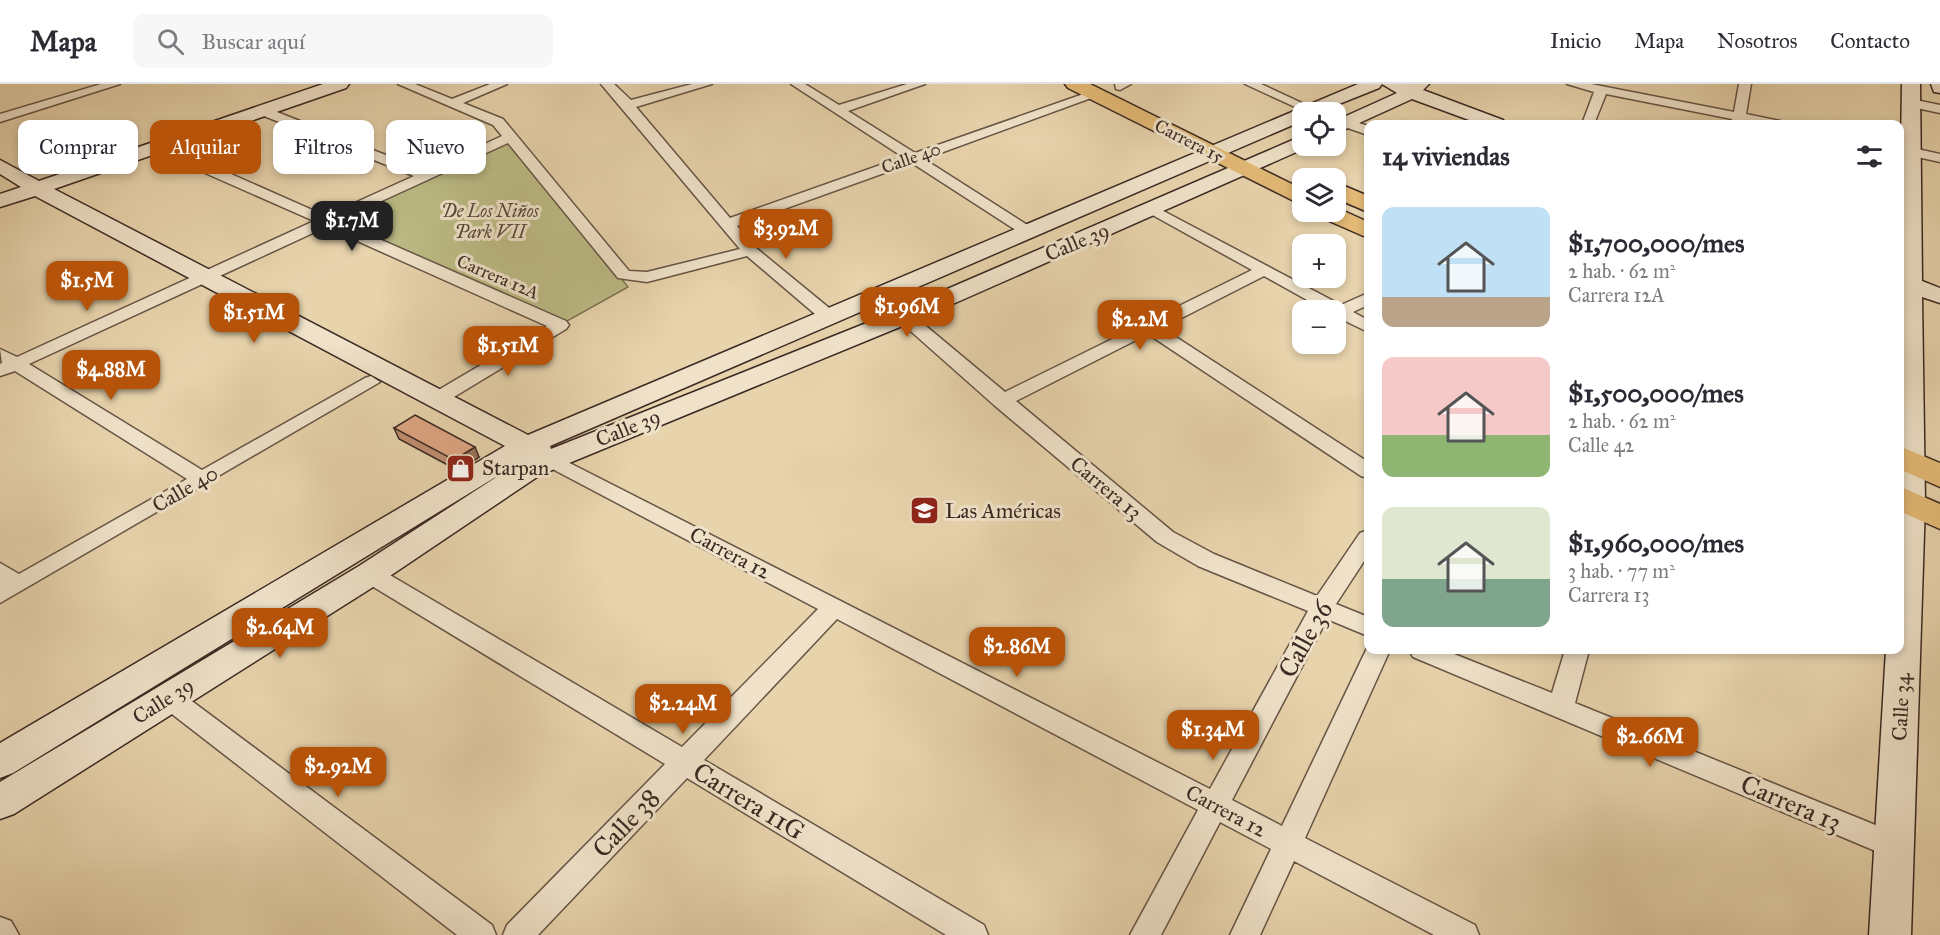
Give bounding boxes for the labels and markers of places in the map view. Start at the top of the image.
pin: $1.7M [310,201,394,252]
pin: $3.92M [737,209,835,260]
pin: $1.5M [45,261,129,312]
pin: $1.96M [858,287,956,338]
pin: $1.51M [205,293,303,344]
pin: $2.2M [1098,300,1182,351]
pin: $1.51M [459,326,557,377]
pin: $4.88M [62,350,160,401]
shop icon: Starpan [445,452,477,484]
place label: Starpan [482,455,549,481]
school or university icon: Las Américas [908,495,940,527]
place label: Las Américas [945,498,1061,524]
pin: $2.64M [231,608,329,659]
pin: $2.86M [968,627,1066,678]
pin: $2.24M [634,684,732,735]
pin: $1.34M [1164,710,1262,761]
pin: $2.66M [1601,717,1699,768]
pin: $2.92M [289,747,387,798]

